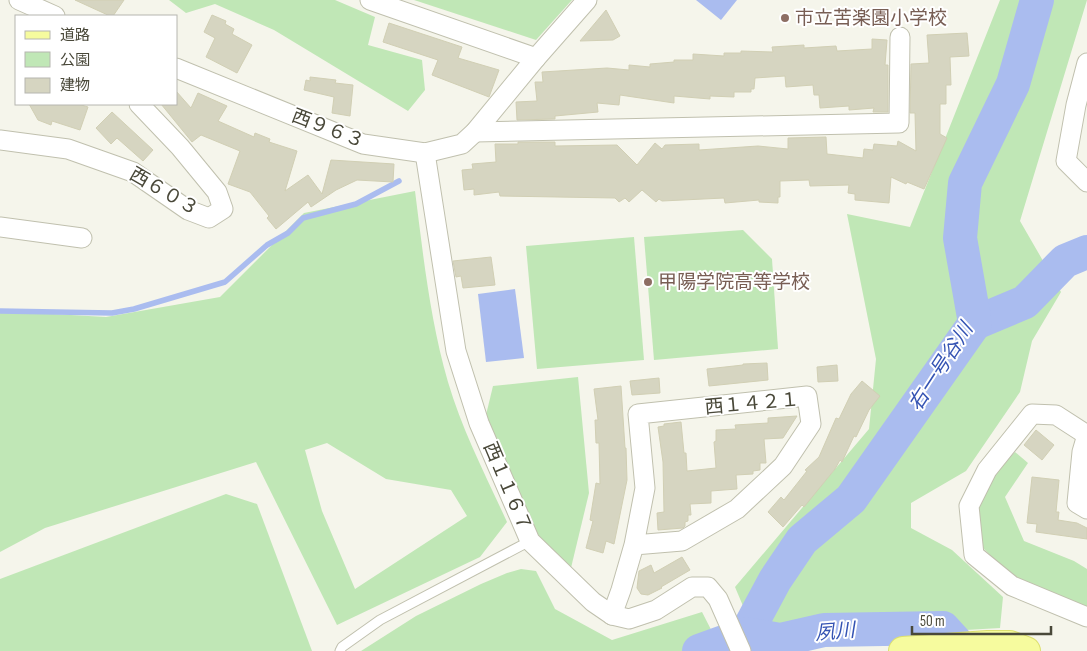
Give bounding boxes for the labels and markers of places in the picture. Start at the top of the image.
place label: 市立苦楽園小学校 [795,7,947,30]
marker: 市立苦楽園小学校 [779,12,791,24]
place label: 甲陽学院高等学校 [658,271,810,294]
marker: 甲陽学院高等学校 [642,276,654,288]

